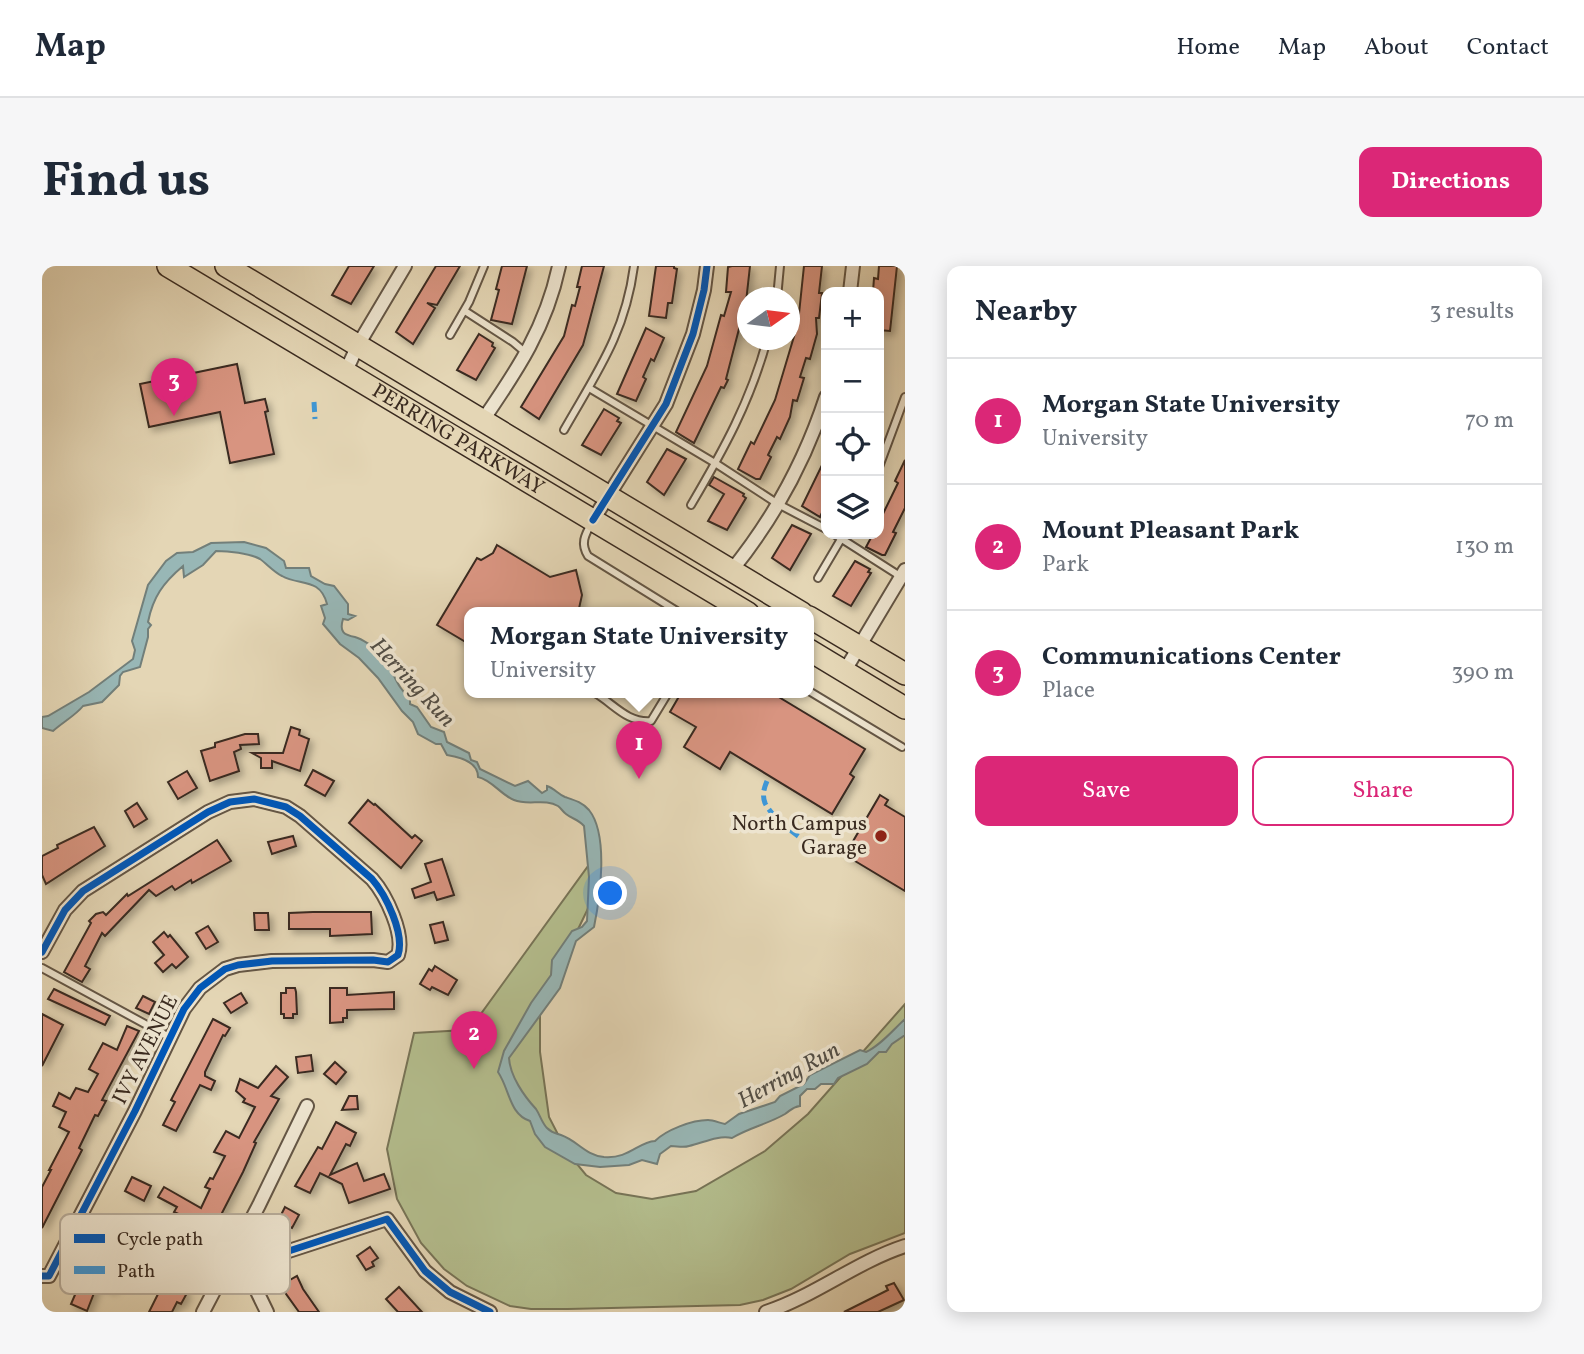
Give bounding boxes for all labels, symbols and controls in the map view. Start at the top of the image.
text: Map [35,25,106,71]
text: Home [1176,31,1240,65]
text: Map [1278,31,1326,65]
text: About [1364,31,1429,65]
text: Contact [1467,31,1549,65]
button: Directions [1359,147,1542,217]
text: Find us [42,148,210,217]
north arrow [737,287,800,350]
map controls [821,287,884,539]
button: + [821,287,884,350]
text: Nearby [975,291,1077,333]
text: 3 results [1429,296,1514,328]
button: − [821,350,884,413]
pin: 3 [151,358,197,416]
street label: PERRING PARKWAY [366,377,550,502]
text: Morgan State University [1042,387,1340,423]
text: 1 [993,405,1003,437]
text: 70 m [1465,405,1514,437]
button: locate [821,413,884,476]
text: University [1042,423,1148,455]
button: layers [821,476,884,539]
text: Mount Pleasant Park [1042,513,1299,549]
text: 2 [992,531,1004,563]
text: 130 m [1455,531,1514,563]
text: Park [1042,549,1089,581]
popup [464,607,814,698]
text: Morgan State University [490,619,788,655]
water label: Herring Run [362,631,462,735]
text: Communications Center [1042,639,1341,675]
text: University [490,655,596,687]
text: 3 [992,657,1004,689]
text: 390 m [1451,657,1514,689]
text: Place [1042,675,1095,707]
pin: 1 [616,721,662,779]
button: Save [975,756,1238,826]
button: Share [1252,756,1514,826]
place label: North Campus Garage [732,810,867,863]
marker: North Campus Garage [873,828,889,844]
your location [593,876,627,910]
street label: IVY AVENUE [106,990,186,1110]
pin: 2 [451,1011,497,1069]
water label: Herring Run [732,1035,846,1117]
legend [60,1214,290,1294]
text: Cycle path [117,1227,203,1253]
text: Path [117,1259,155,1285]

